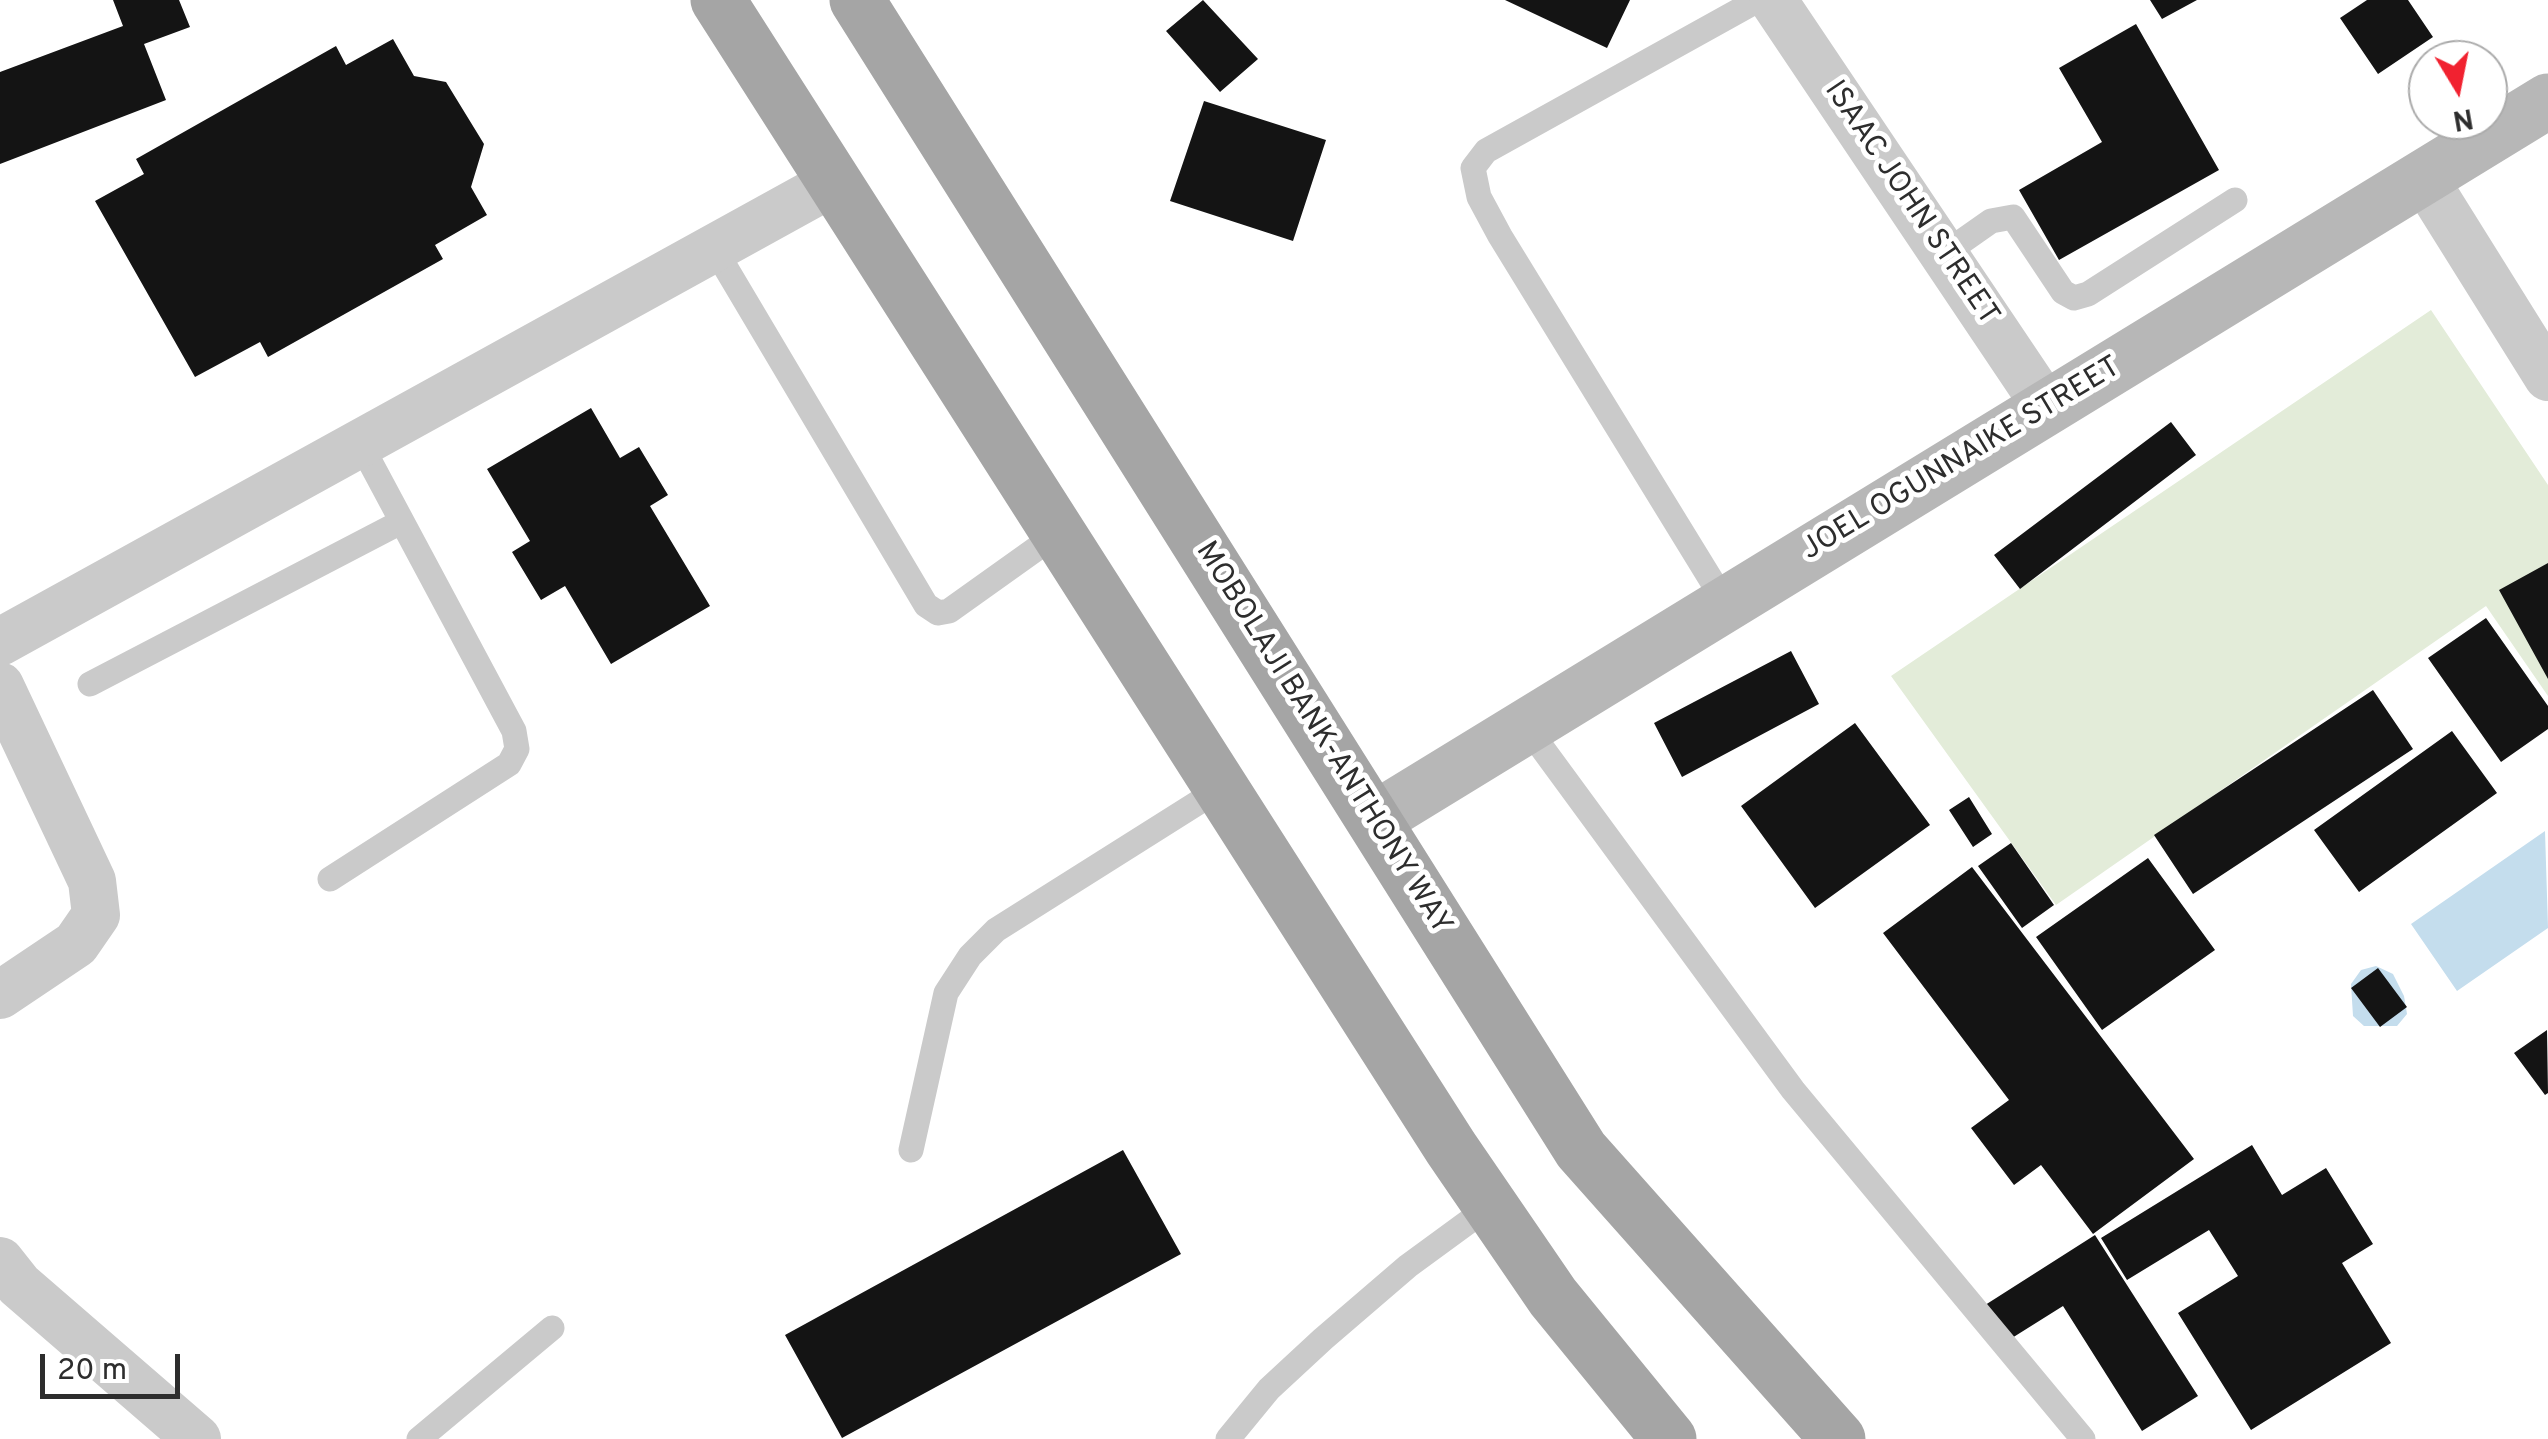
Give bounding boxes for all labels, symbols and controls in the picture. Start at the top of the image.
north arrow [2408,40,2508,140]
street label: ISAAC JOHN STREET [1815,75,2005,333]
text: N [2450,98,2476,137]
street label: JOEL OGUNNAIKE STREET [1796,350,2128,570]
street label: MOBOLAJI BANK-ANTHONY WAY [1186,536,1458,942]
scale bar [45,1334,185,1396]
text: 20 m [57,1353,127,1390]

